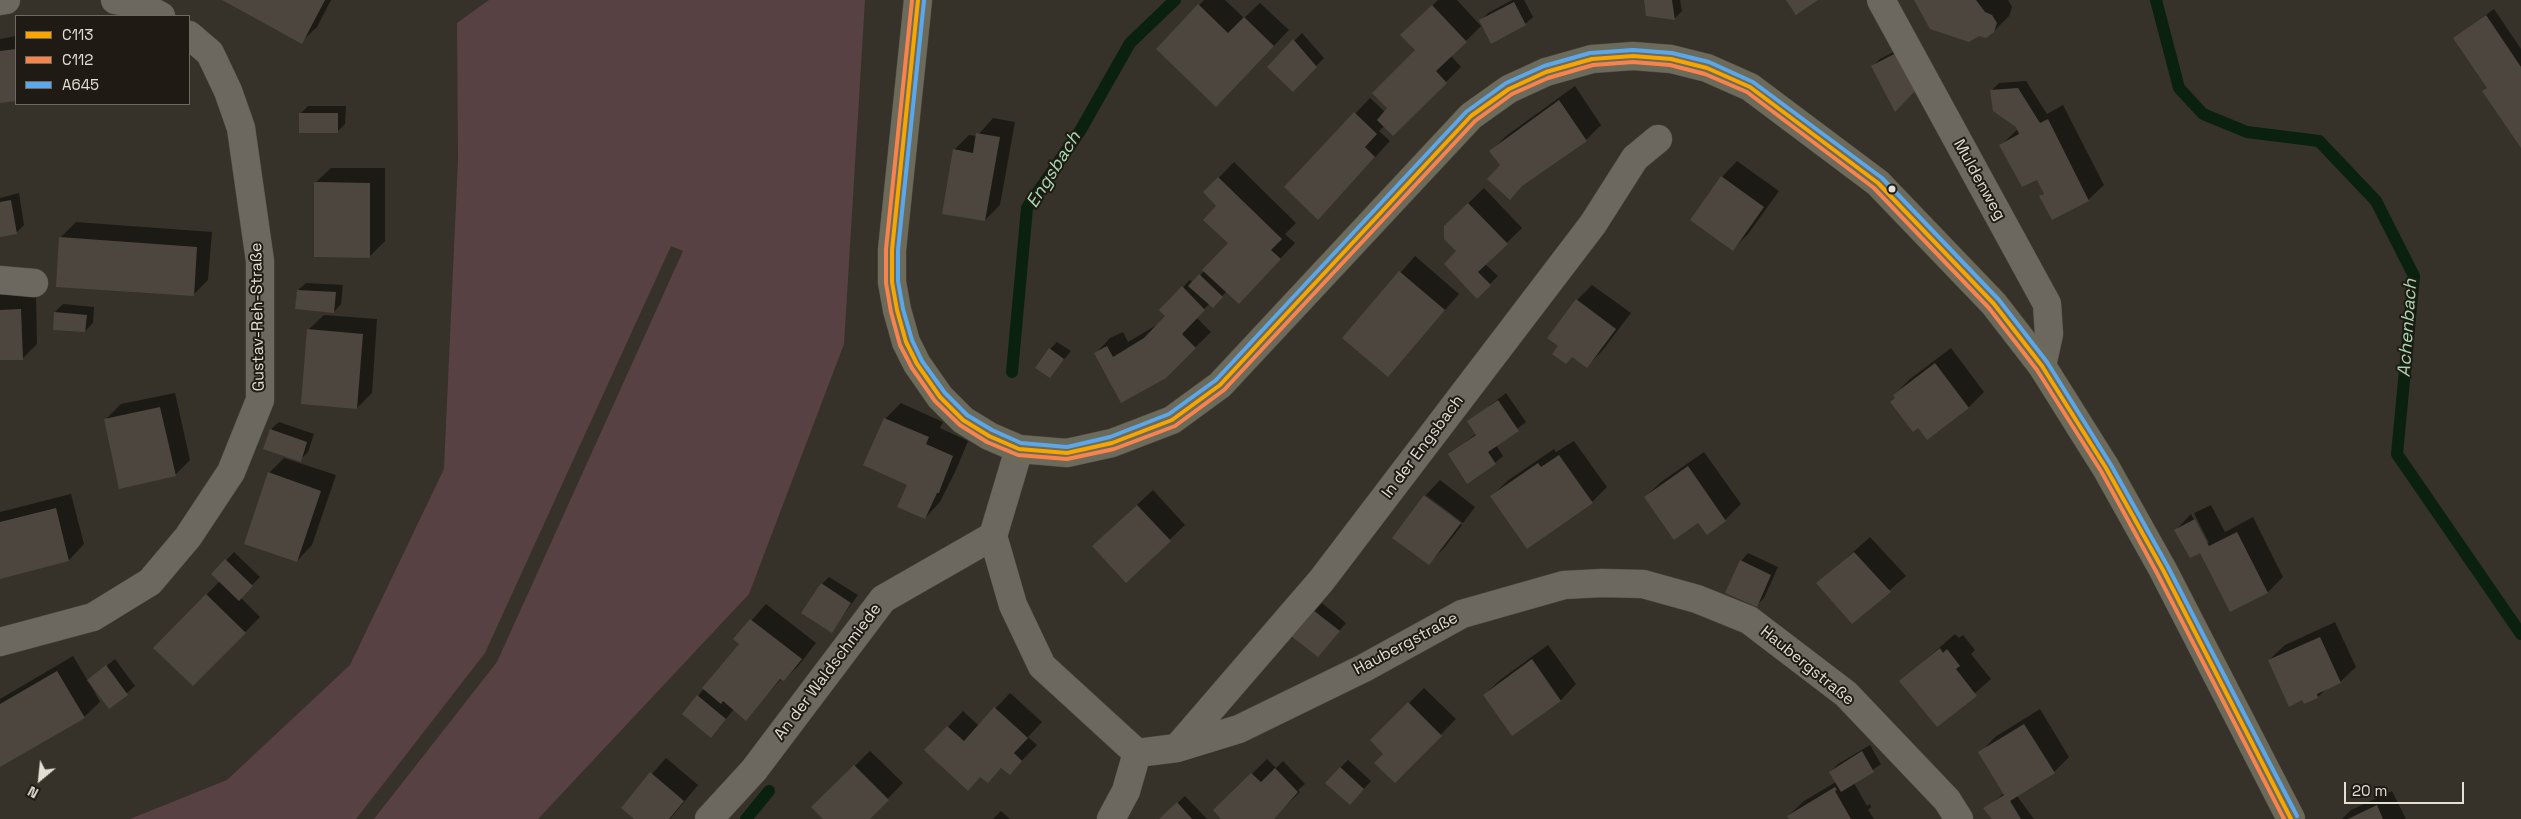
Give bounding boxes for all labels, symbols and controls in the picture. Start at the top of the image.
legend [15,15,190,105]
text: C113 [62,25,93,44]
text: C112 [62,50,93,69]
text: A645 [62,75,99,94]
water label: Engsbach [1022,128,1086,212]
street label: Muldenweg [1949,136,2009,224]
unlabelled marker [1887,184,1897,194]
street label: Gustav-Reh-Straße [247,243,269,391]
water label: Achenbach [2394,278,2422,378]
street label: In der Engsbach [1378,392,1468,502]
street label: An der Waldschmiede [770,600,886,744]
street label: Haubergstraße [1351,608,1461,680]
street label: Haubergstraße [1756,622,1858,710]
north arrow [15,754,65,804]
scale bar [2346,772,2466,804]
text: 20 m [2352,781,2387,800]
text: N [25,782,41,802]

